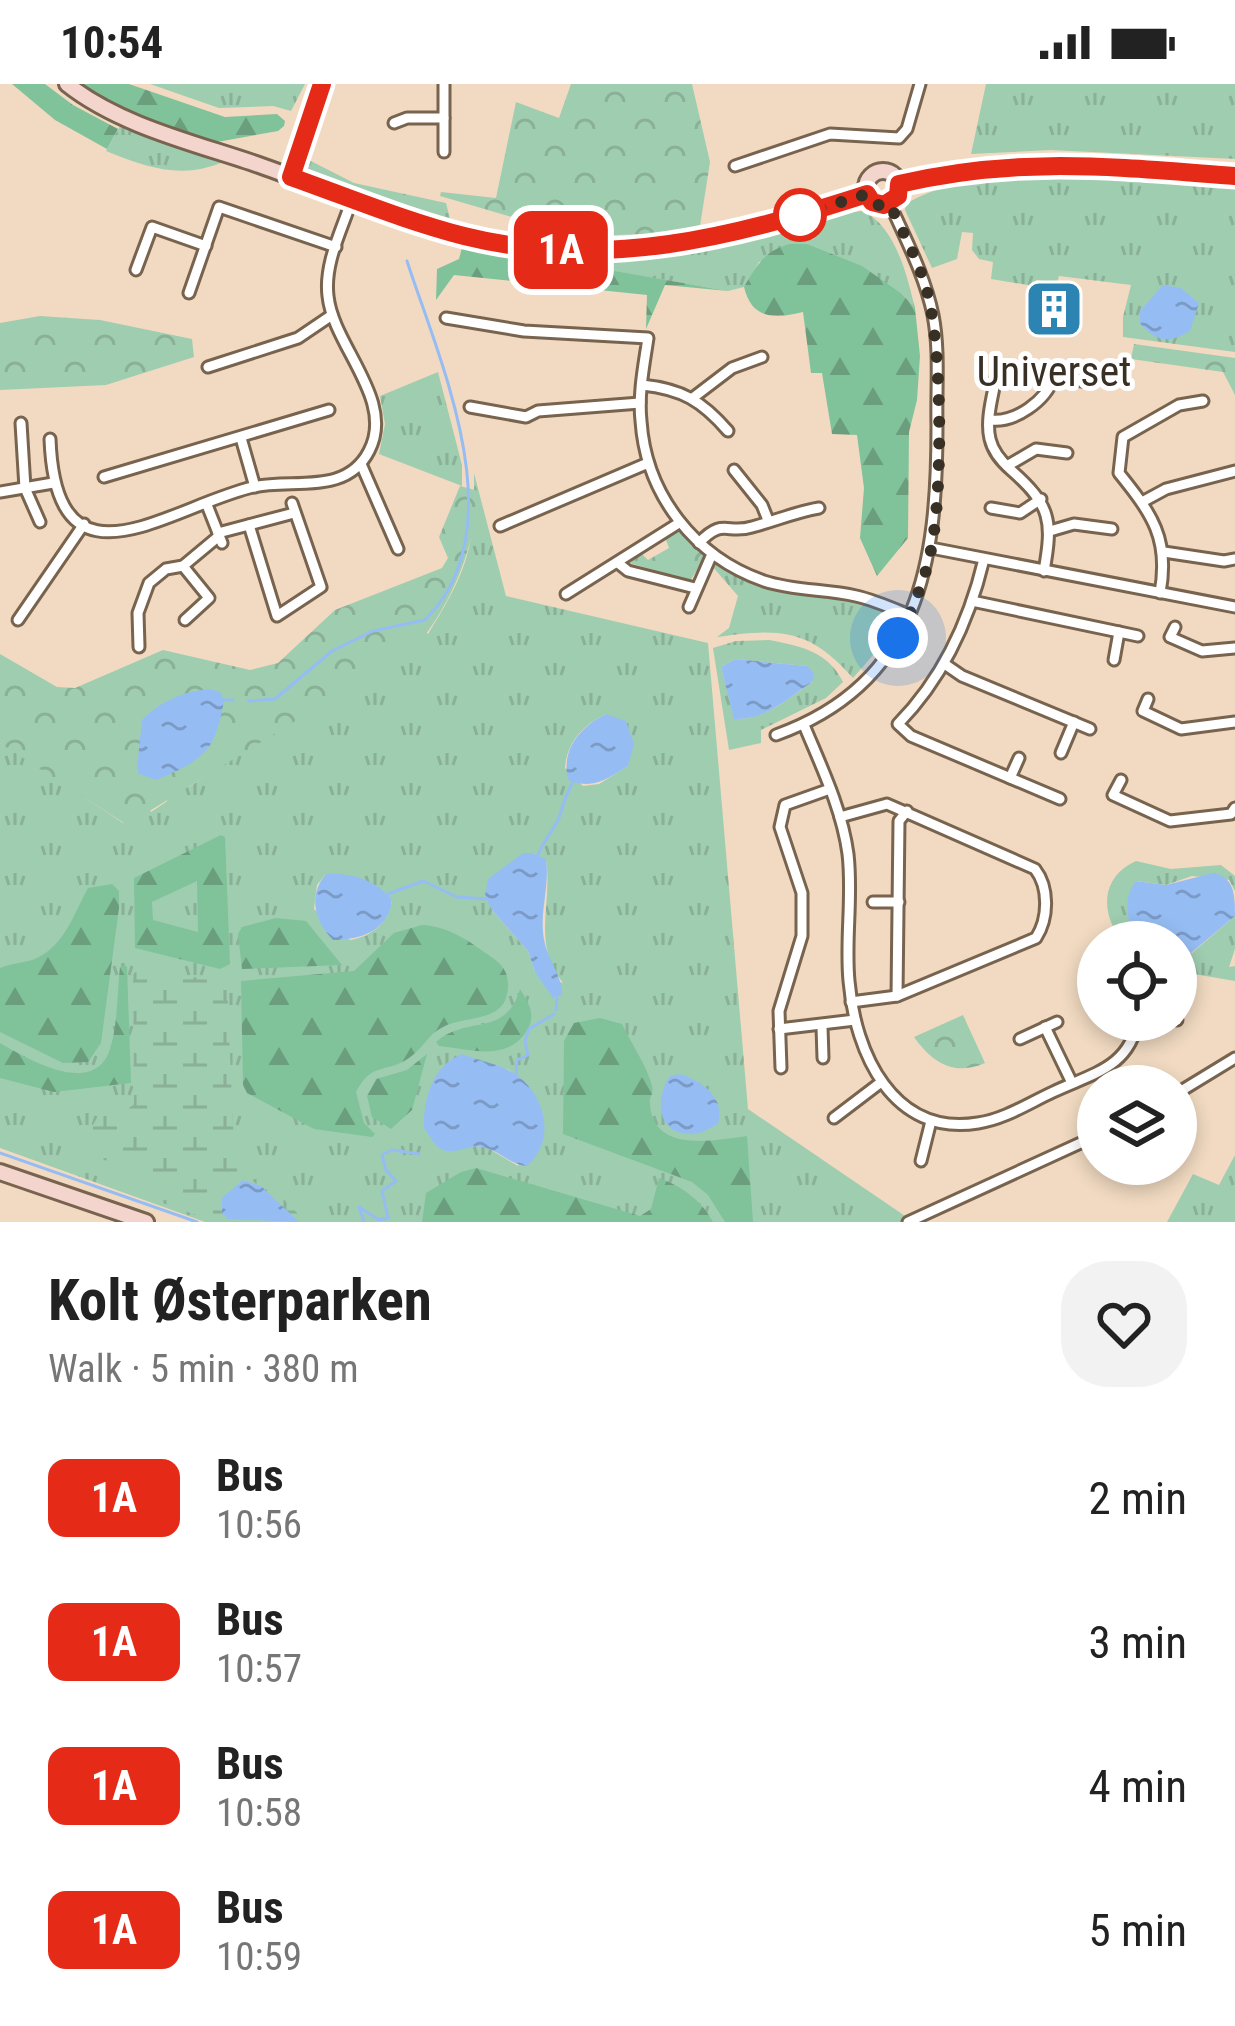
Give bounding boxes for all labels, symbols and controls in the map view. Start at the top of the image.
text: 10:54 [60,16,163,69]
unlabelled marker [775,190,825,240]
line badge: 1A [507,211,615,289]
text: 1A [538,225,584,274]
building icon: Universet [1023,278,1085,340]
place label: Universet [976,347,1132,396]
your location [868,608,928,668]
map controls [1077,921,1197,1185]
button: locate [1077,921,1197,1041]
button: layers [1077,1065,1197,1185]
button: heart [1061,1261,1187,1387]
text: Kolt Østerparken [48,1267,432,1334]
text: Walk · 5 min · 380 m [48,1346,359,1392]
text: Bus [216,1449,284,1502]
text: 2 min [1088,1472,1187,1525]
text: 1A [91,1473,137,1522]
text: 10:56 [216,1502,302,1548]
text: Bus [216,1593,284,1646]
text: 3 min [1088,1616,1187,1669]
text: 1A [91,1617,137,1666]
text: 10:57 [216,1646,302,1692]
text: Bus [216,1737,284,1790]
text: 4 min [1088,1760,1187,1813]
text: 1A [91,1761,137,1810]
text: 10:58 [216,1790,302,1836]
text: Bus [216,1881,284,1934]
text: 5 min [1088,1904,1187,1957]
text: 1A [91,1905,137,1954]
text: 10:59 [216,1934,302,1980]

